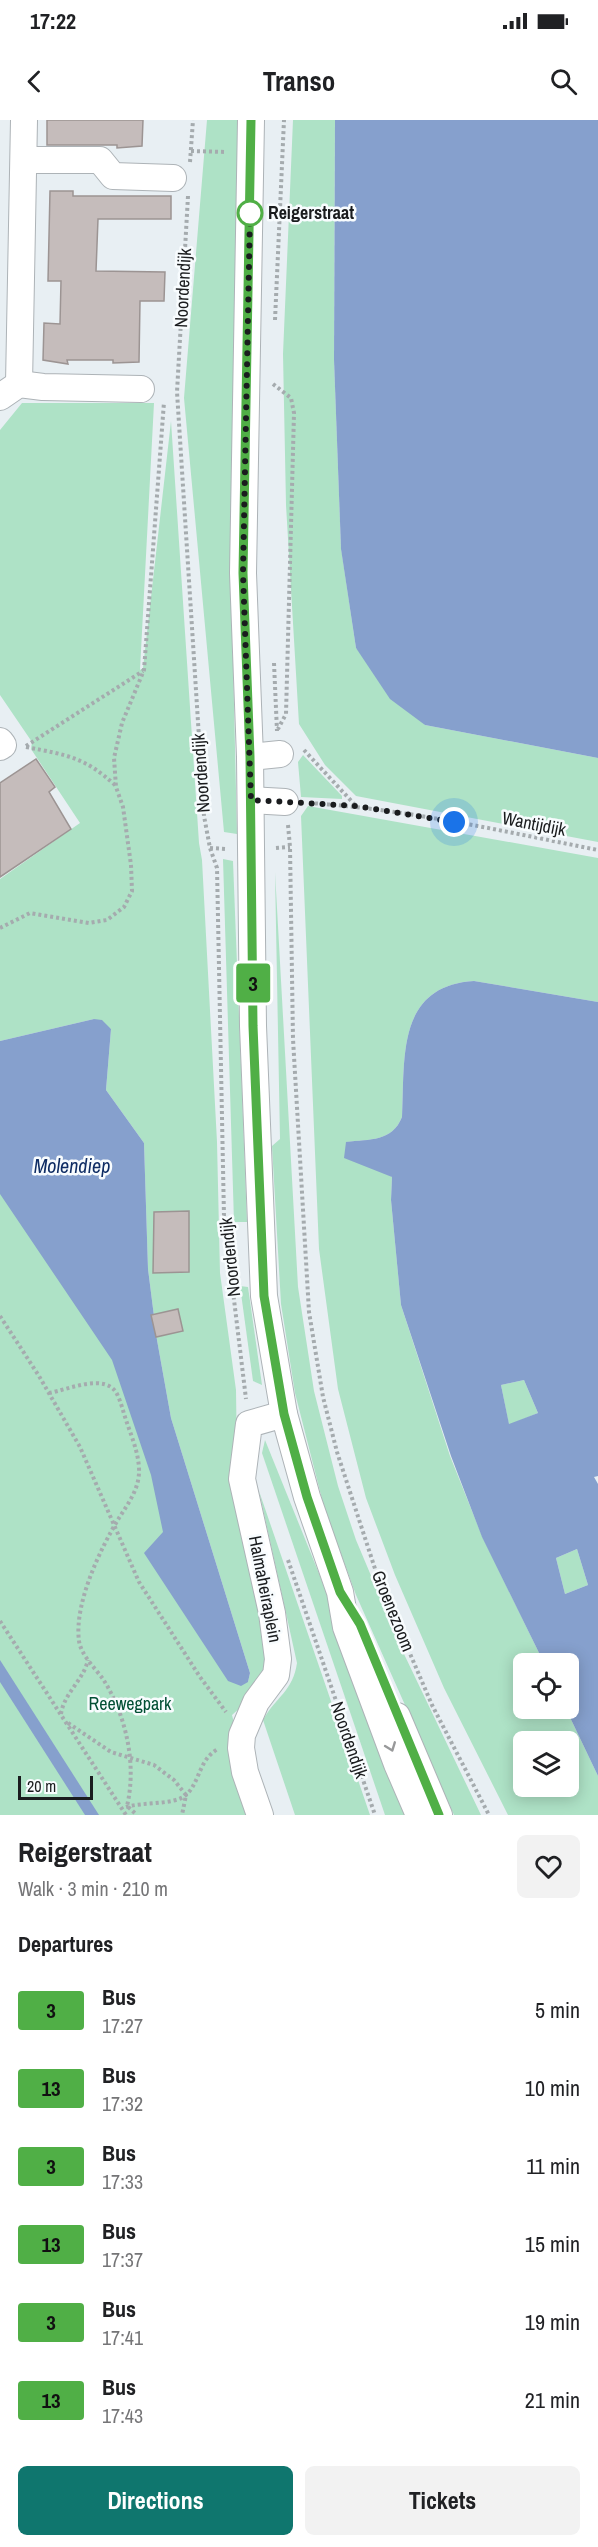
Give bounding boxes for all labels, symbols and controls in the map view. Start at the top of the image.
text: 17:22 [30,6,76,36]
text: Transo [263,63,335,99]
icon: back [18,65,51,98]
icon: search [547,65,580,98]
marker: Reigerstraat [237,200,263,226]
place label: Reigerstraat [268,200,354,225]
street label: Noordendijk [168,247,197,328]
street label: Noordendijk [185,732,216,814]
street label: Wantijdijk [500,805,569,842]
your location [439,807,469,837]
line badge: 3 [234,964,272,1002]
text: 3 [248,969,258,998]
water label: Molendiep [34,1152,110,1179]
street label: Noordendijk [213,1216,246,1298]
street label: Halmaheiraplein [243,1533,288,1644]
street label: Groenezoom [366,1567,421,1655]
map controls [513,1653,579,1797]
button: locate [513,1653,579,1719]
park label: Reewegpark [89,1691,172,1716]
street label: Noordendijk [325,1698,374,1782]
button: layers [513,1731,579,1797]
one-way arrow [383,1741,396,1751]
scale bar [18,1773,93,1800]
text: 20 m [27,1775,56,1797]
text: Reigerstraat [18,1833,152,1871]
button: heart [517,1835,580,1898]
text: Walk · 3 min · 210 m [18,1875,168,1902]
text: Departures [18,1929,113,1959]
text: Bus [102,1982,136,2012]
text: 5 min [535,1995,580,2025]
text: 3 [46,1996,56,2025]
text: 17:27 [102,2012,143,2039]
text: Bus [102,2060,136,2090]
text: 10 min [525,2073,580,2103]
text: 13 [41,2074,61,2103]
text: 17:32 [102,2090,143,2117]
text: Bus [102,2138,136,2168]
text: 11 min [526,2151,580,2181]
text: 3 [46,2152,56,2181]
text: 17:33 [102,2168,143,2195]
text: Bus [102,2216,136,2246]
text: 15 min [525,2229,580,2259]
text: 13 [41,2230,61,2259]
text: 17:37 [102,2246,143,2273]
text: Bus [102,2294,136,2324]
text: 19 min [525,2307,580,2337]
text: 3 [46,2308,56,2337]
text: 17:41 [102,2324,143,2351]
text: Bus [102,2372,136,2402]
text: 21 min [525,2385,580,2415]
text: 13 [41,2386,61,2415]
text: 17:43 [102,2402,143,2429]
button: Directions [18,2466,293,2535]
button: Tickets [305,2466,580,2535]

